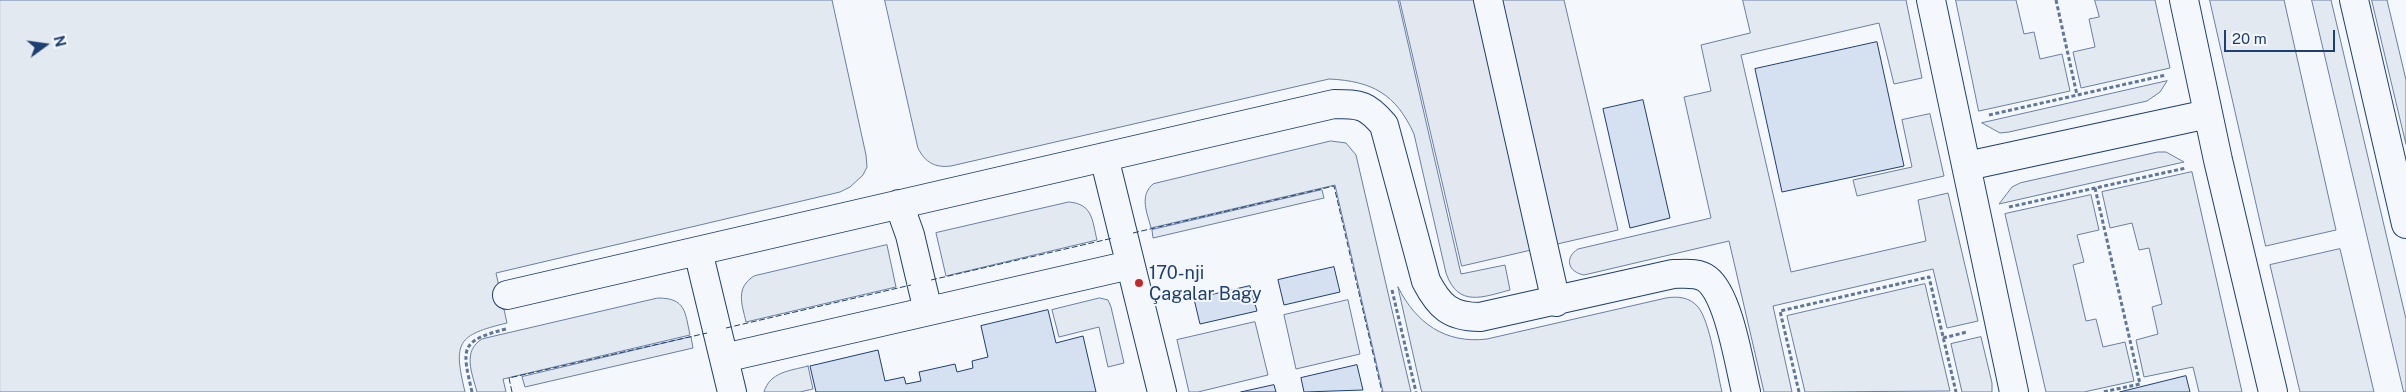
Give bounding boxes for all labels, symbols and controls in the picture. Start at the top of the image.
north arrow [20,20,70,70]
scale bar [2226,20,2337,52]
text: 20 m [2232,30,2267,47]
text: N [50,34,69,49]
place label: 170-nji Çagalar Bagy [1149,262,1262,304]
marker: 170-nji Çagalar Bagy [1133,277,1145,289]

